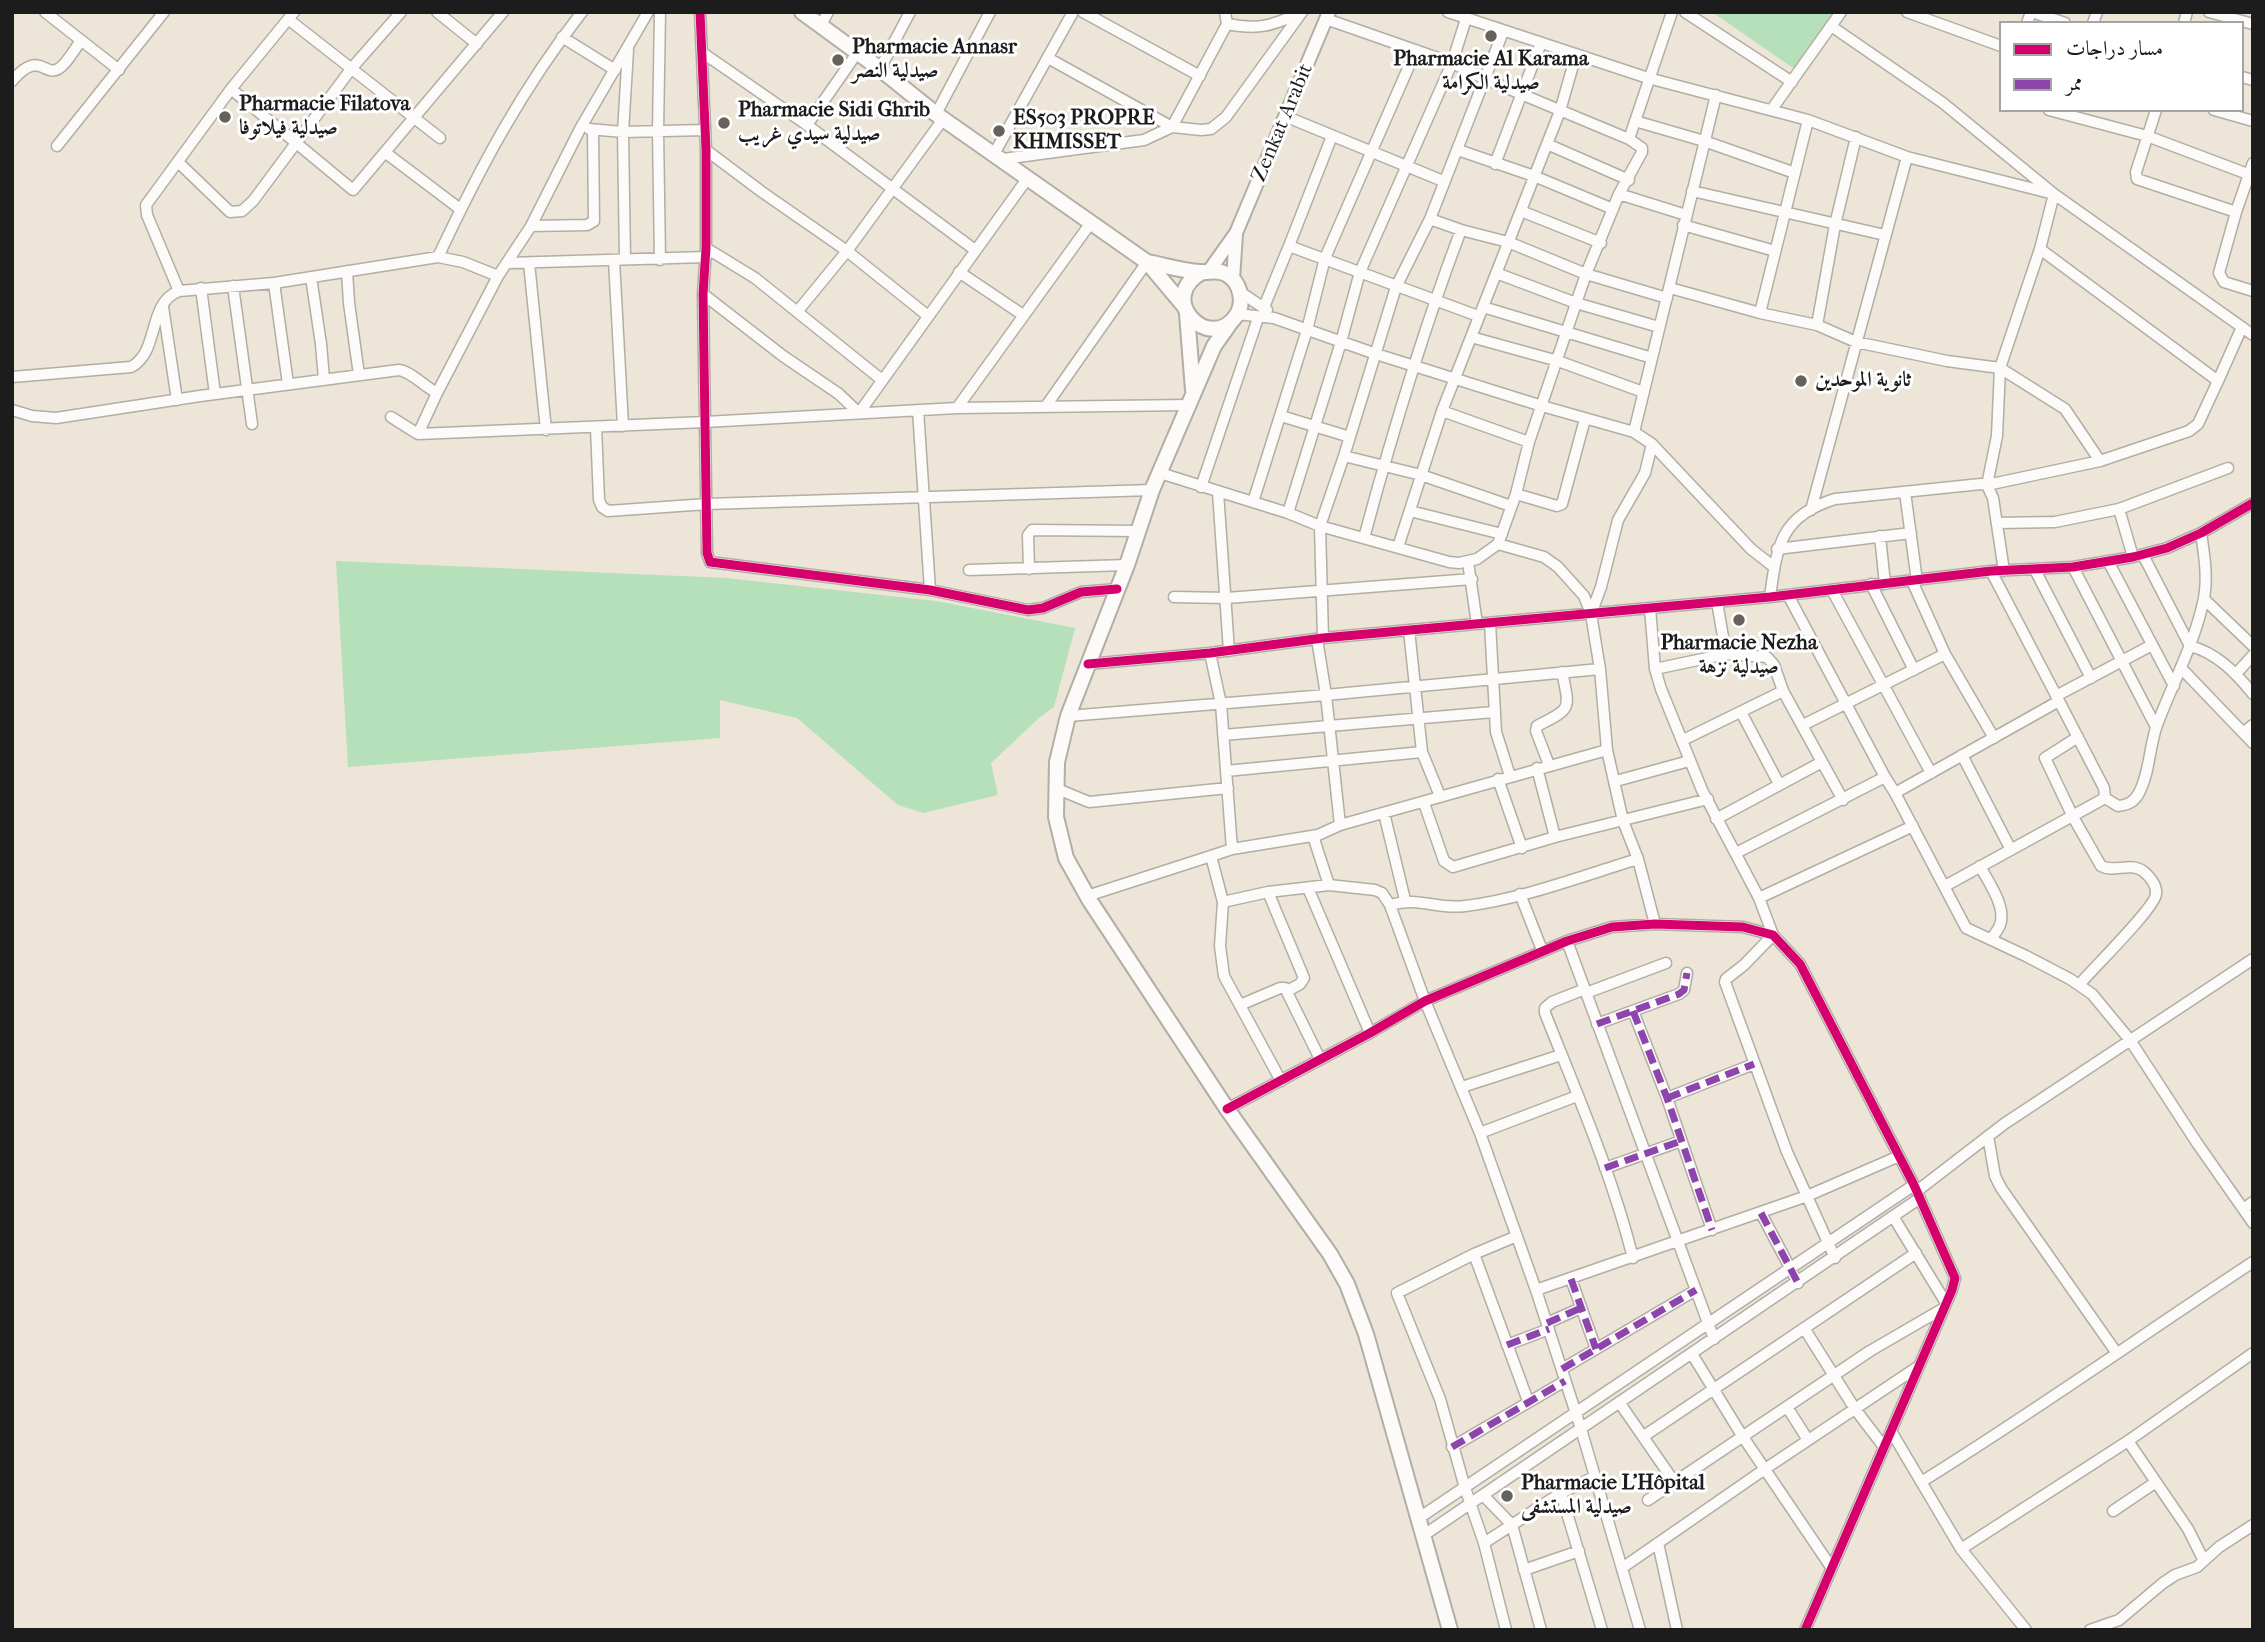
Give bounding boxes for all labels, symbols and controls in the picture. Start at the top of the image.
legend [1999,21,2244,112]
marker: Pharmacie Al Karama صيدلية الكرامة [1483,28,1499,44]
place label: Pharmacie Annasr صيدلية النصر [852,35,1017,85]
text: مسار دراجات [2066,36,2163,60]
place label: Pharmacie Al Karama صيدلية الكرامة [1393,47,1589,97]
marker: Pharmacie Annasr صيدلية النصر [830,52,846,68]
street label: Zenkat Arabit [1247,60,1319,186]
text: ممر [2066,71,2083,95]
place label: Pharmacie Filatova صيدلية فيلاتوفا [239,92,410,142]
place label: Pharmacie Sidi Ghrib صيدلية سيدي غريب [738,98,930,148]
place label: ES503 PROPRE KHMISSET [1013,106,1155,156]
marker: Pharmacie Filatova صيدلية فيلاتوفا [217,109,233,125]
marker: Pharmacie Sidi Ghrib صيدلية سيدي غريب [716,115,732,131]
marker: ES503 PROPRE KHMISSET [991,123,1007,139]
place label: ثانوية الموحدين [1815,368,1911,394]
marker: ثانوية الموحدين [1793,373,1809,389]
marker: Pharmacie Nezha صيدلية نزهة [1731,612,1747,628]
place label: Pharmacie Nezha صيدلية نزهة [1660,631,1818,681]
place label: Pharmacie L'Hôpital صيدلية المستشفى [1521,1471,1705,1521]
marker: Pharmacie L'Hôpital صيدلية المستشفى [1499,1488,1515,1504]

